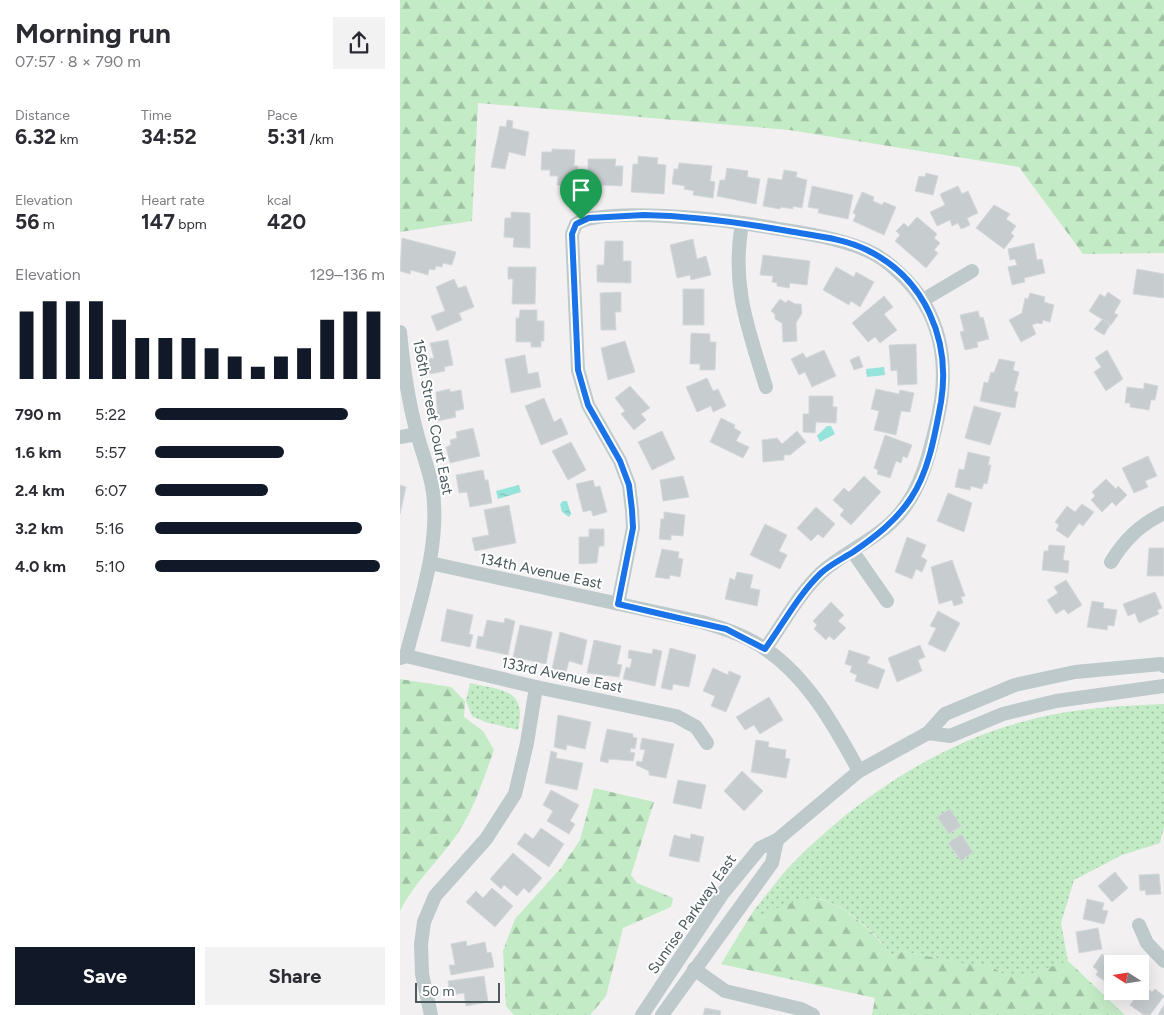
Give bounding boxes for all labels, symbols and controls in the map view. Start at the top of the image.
text: Morning run [15,16,171,50]
button: share [333,17,385,69]
text: 07:57 · 8 × 790 m [15,52,141,71]
text: Distance [15,107,70,124]
text: Time [141,107,172,124]
text: Pace [267,107,297,124]
text: 6.32 [15,124,56,149]
text: 34:52 [141,124,197,149]
text: 5:31 [267,124,306,149]
text: km [56,131,78,148]
text: /km [306,131,334,148]
pin [560,169,602,220]
icon: arrive [567,176,595,204]
text: Elevation [15,192,73,209]
text: Heart rate [141,192,205,209]
text: kcal [267,192,291,209]
text: 56 [15,209,39,234]
text: 147 [141,209,175,234]
text: 420 [267,209,306,234]
text: m [39,216,55,233]
text: bpm [175,216,207,233]
text: Elevation [15,265,81,284]
text: 129–136 m [310,265,385,284]
street label: 156th Street Court East [409,338,457,497]
text: 790 m [15,405,61,424]
text: 5:22 [95,405,126,424]
text: 1.6 km [15,443,61,462]
text: 5:57 [95,443,126,462]
text: 2.4 km [15,481,65,500]
text: 6:07 [95,481,127,500]
text: 3.2 km [15,519,64,538]
text: 5:16 [95,519,124,538]
street label: 134th Avenue East [478,549,604,593]
text: 4.0 km [15,557,66,576]
text: 5:10 [95,557,125,576]
street label: 133rd Avenue East [500,653,625,697]
street label: Sunrise Parkway East [644,850,740,977]
button: Save [15,947,195,1005]
button: Share [205,947,385,1005]
north arrow [1104,955,1149,1000]
map controls [1104,955,1149,1000]
scale bar [415,980,500,1003]
text: 50 m [422,983,454,1000]

